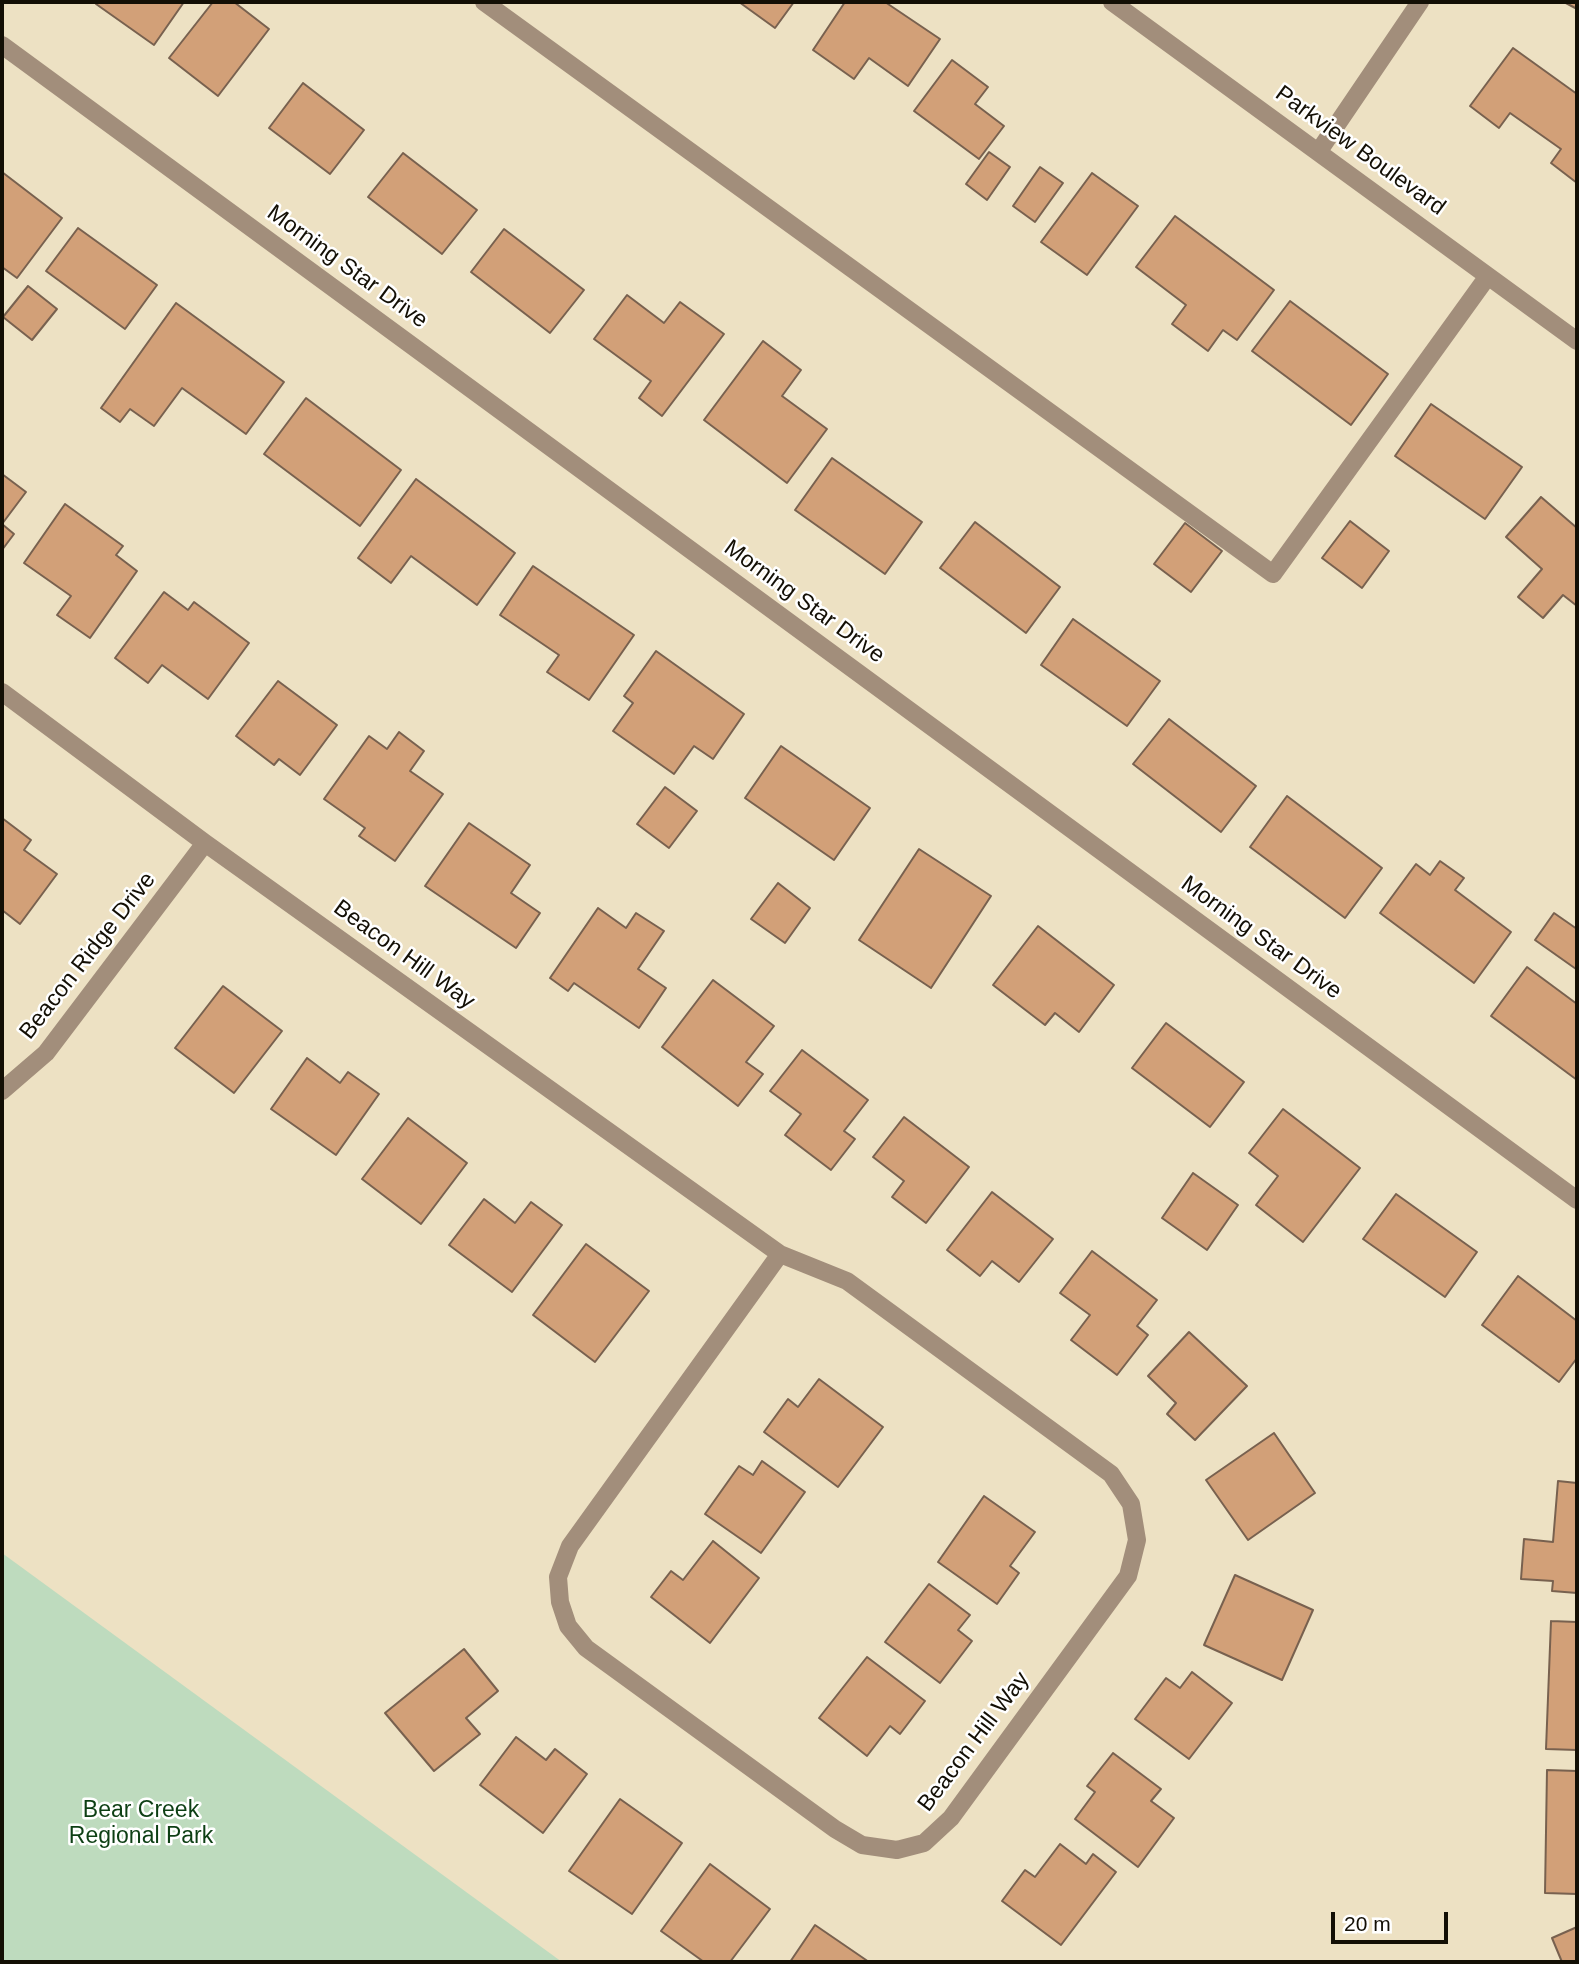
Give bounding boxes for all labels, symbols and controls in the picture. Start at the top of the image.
street label: Parkview Boulevard [1270,80,1450,222]
street label: Morning Star Drive [261,199,433,335]
street label: Morning Star Drive [718,534,890,670]
street label: Beacon Ridge Drive [14,867,162,1045]
street label: Morning Star Drive [1175,870,1347,1006]
street label: Beacon Hill Way [328,894,480,1016]
street label: Beacon Hill Way [912,1667,1036,1817]
park label: Bear Creek Regional Park [69,1797,213,1851]
scale bar [1334,1898,1451,1942]
text: 20 m [1344,1912,1391,1935]

